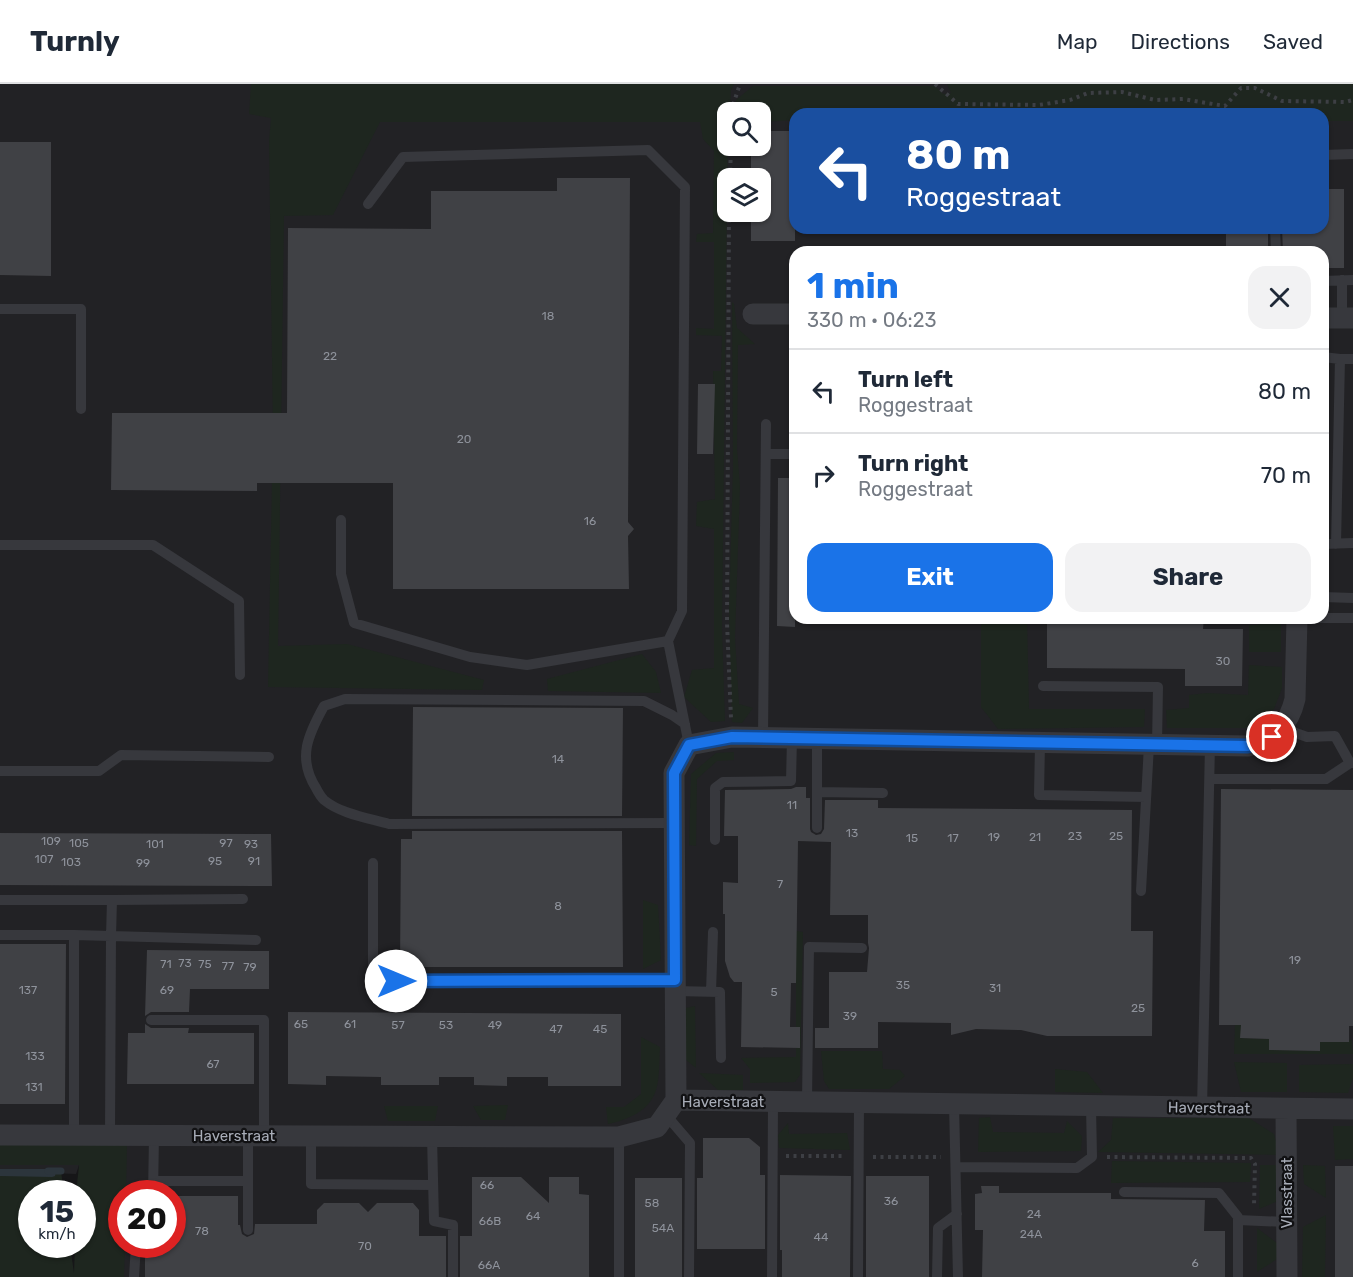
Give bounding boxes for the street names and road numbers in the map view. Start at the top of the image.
street label: Haverstraat [682,1093,764,1111]
street label: Haverstraat [1168,1098,1250,1118]
street label: Haverstraat [193,1127,275,1145]
street label: Vlasstraat [1278,1157,1296,1228]

